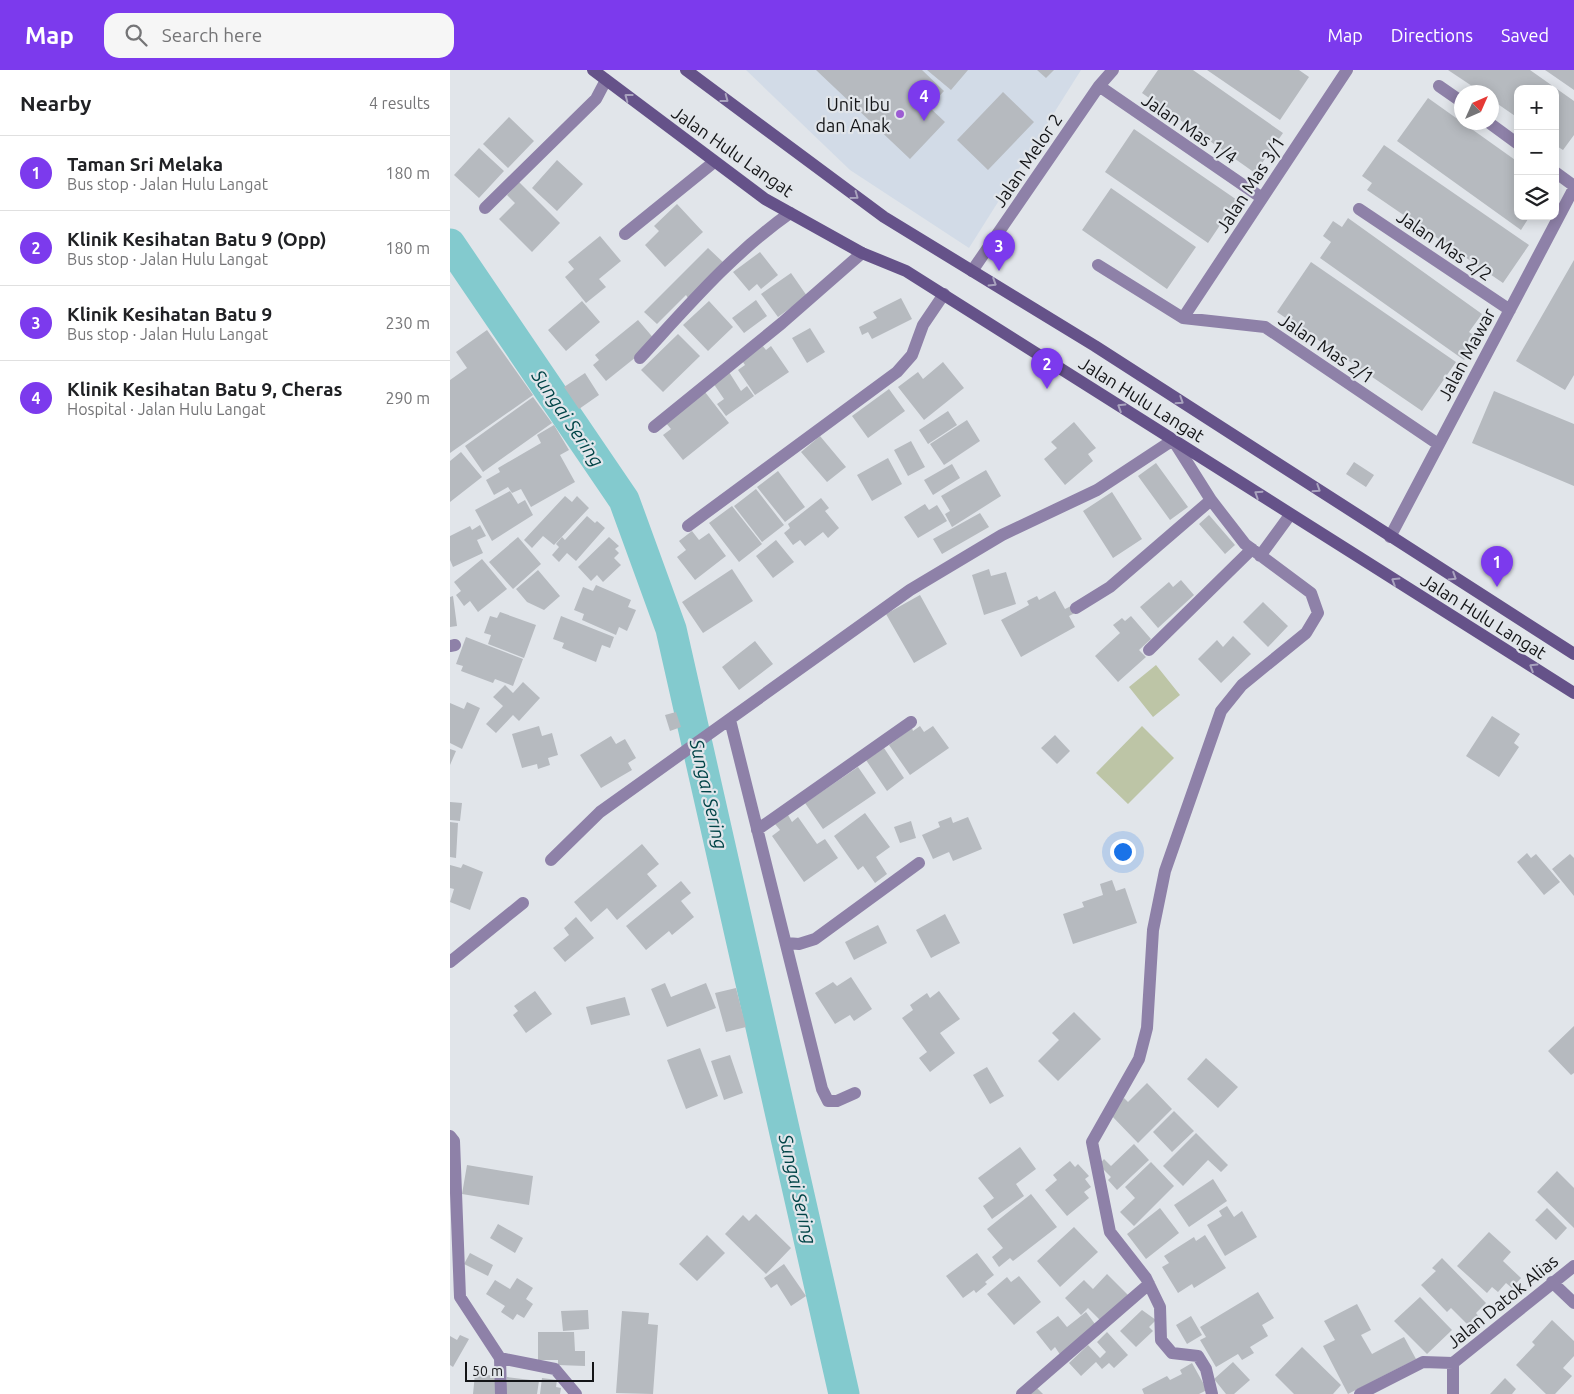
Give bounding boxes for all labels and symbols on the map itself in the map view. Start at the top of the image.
pin: 4 [908,80,940,121]
north arrow [1454,85,1499,130]
street label: Jalan Mas 1/4 [1139,89,1241,167]
one-way arrow [624,94,634,103]
one-way arrow [719,94,728,102]
place label: Unit Ibu dan Anak [815,94,890,135]
street label: Jalan Hulu Langat [668,102,798,200]
marker: Unit Ibu dan Anak [894,108,906,120]
street label: Jalan Melor 2 [988,109,1066,211]
street label: Jalan Mas 3/1 [1212,132,1288,236]
one-way arrow [849,191,858,199]
street label: Jalan Mas 2/2 [1394,206,1496,284]
pin: 3 [983,230,1015,271]
one-way arrow [987,277,996,287]
street label: Jalan Mawar [1433,304,1499,403]
street label: Jalan Mas 2/1 [1276,309,1378,387]
pin: 2 [1031,348,1063,389]
street label: Jalan Hulu Langat [1076,352,1208,446]
water label: Sungai Sering [527,364,609,471]
one-way arrow [1175,395,1184,404]
one-way arrow [1117,403,1126,413]
one-way arrow [1311,483,1320,493]
one-way arrow [1254,491,1263,500]
pin: 1 [1481,546,1513,587]
street label: Jalan Hulu Langat [1418,569,1550,663]
one-way arrow [1448,571,1457,581]
one-way arrow [1391,578,1401,587]
one-way arrow [1529,664,1538,674]
water label: Sungai Sering [685,736,732,851]
your location [1110,839,1136,865]
water label: Sungai Sering [774,1131,821,1246]
street label: Jalan Datok Alias [1442,1250,1562,1352]
scale bar [465,1359,594,1382]

